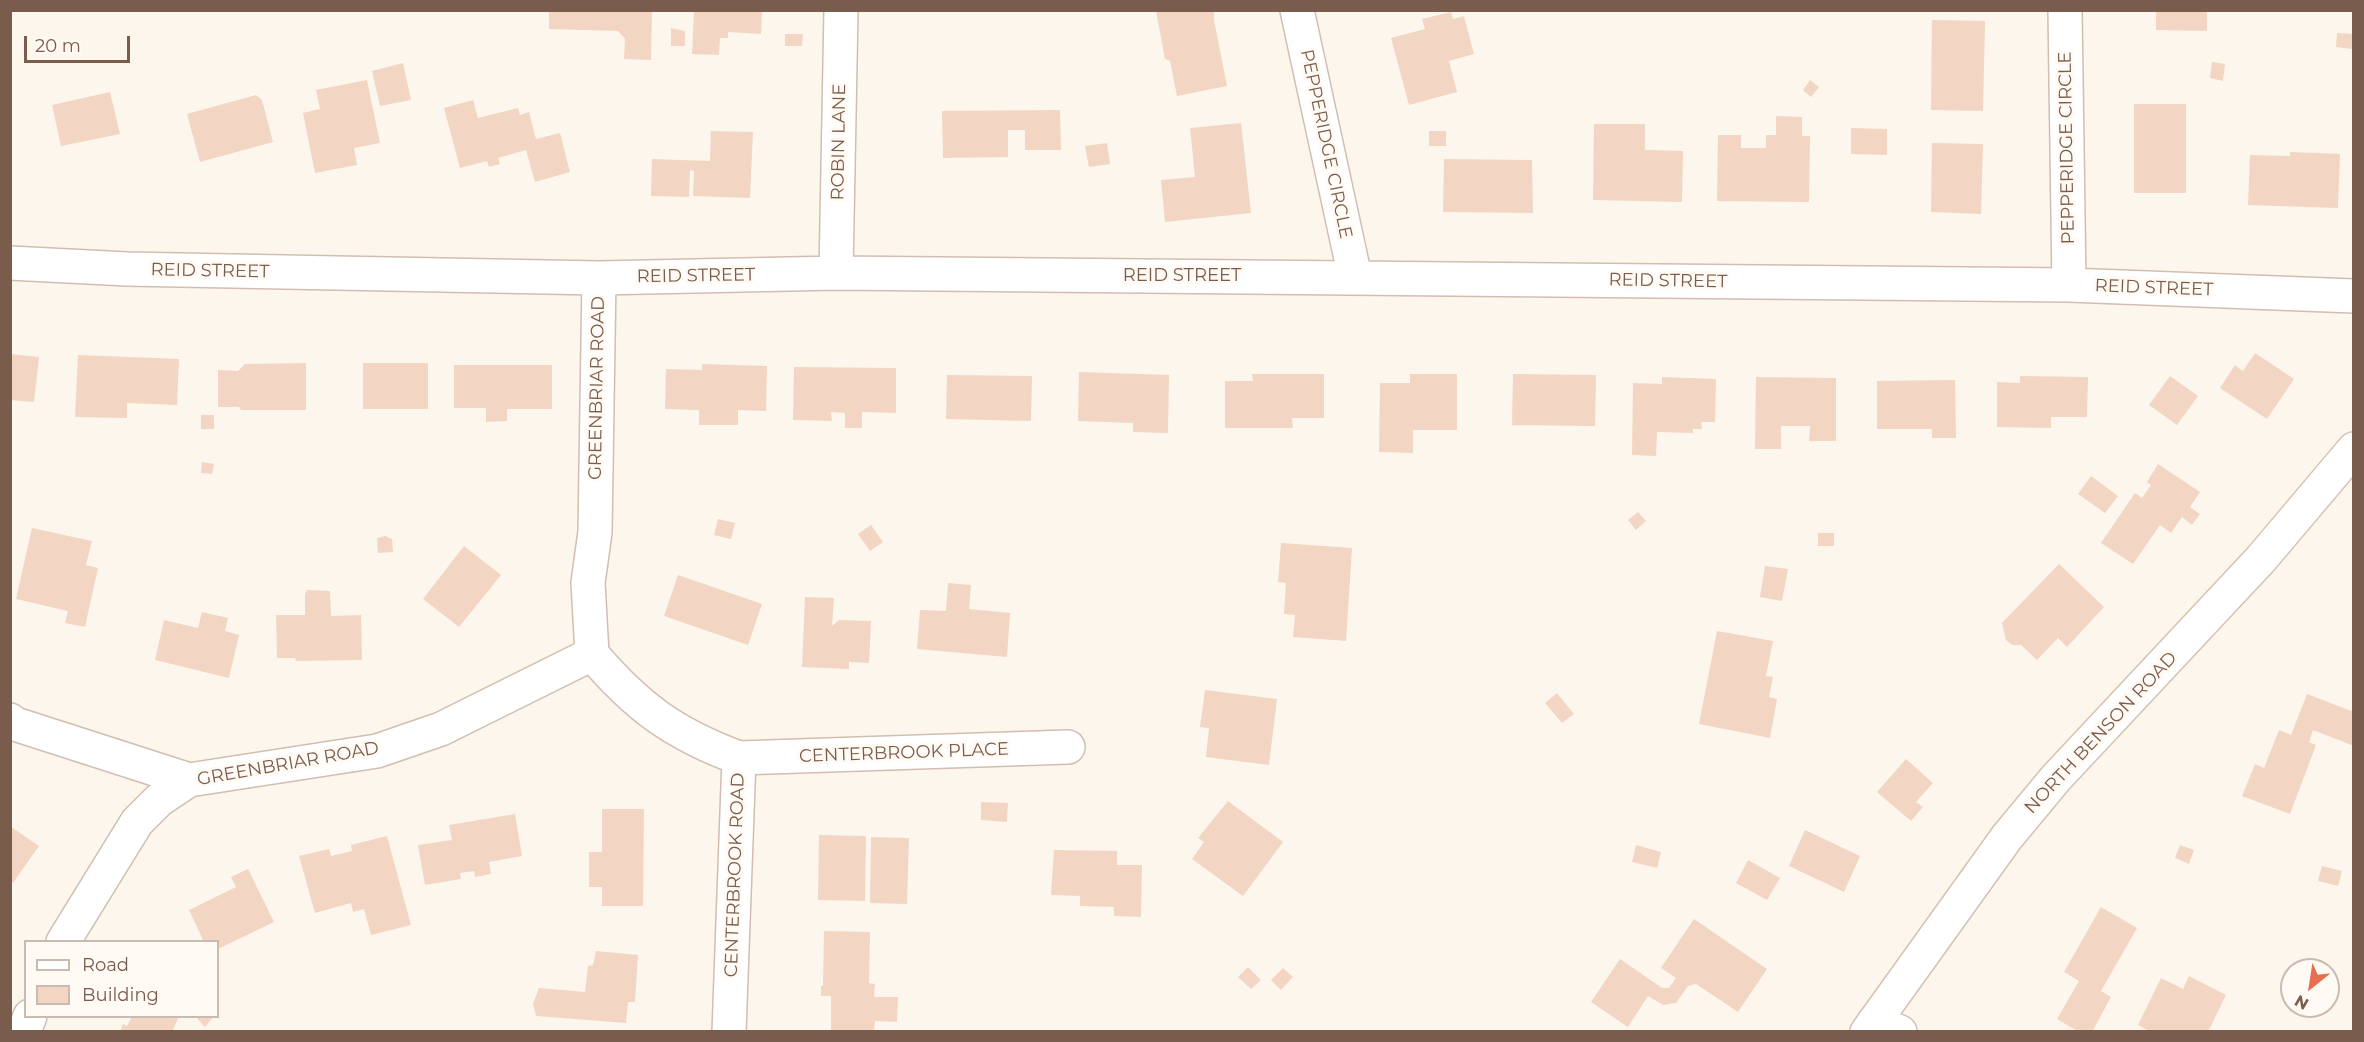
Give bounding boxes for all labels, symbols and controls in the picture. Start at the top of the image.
scale bar [27,24,134,62]
text: 20 m [35,35,81,57]
street label: PEPPERIDGE CIRCLE [1295,47,1357,241]
street label: PEPPERIDGE CIRCLE [2055,51,2079,245]
street label: ROBIN LANE [827,83,851,201]
street label: REID STREET [150,259,270,283]
street label: REID STREET [636,264,756,288]
street label: REID STREET [1123,265,1241,287]
street label: REID STREET [1608,269,1728,293]
street label: REID STREET [2094,275,2214,301]
street label: GREENBRIAR ROAD [585,296,609,480]
street label: NORTH BENSON ROAD [2020,647,2182,819]
street label: GREENBRIAR ROAD [196,737,380,791]
street label: CENTERBROOK PLACE [799,739,1009,767]
street label: CENTERBROOK ROAD [721,772,749,978]
legend [24,940,219,1018]
text: Road [82,954,129,976]
north arrow [2280,958,2340,1018]
text: Building [82,984,159,1006]
text: N [2291,991,2312,1014]

